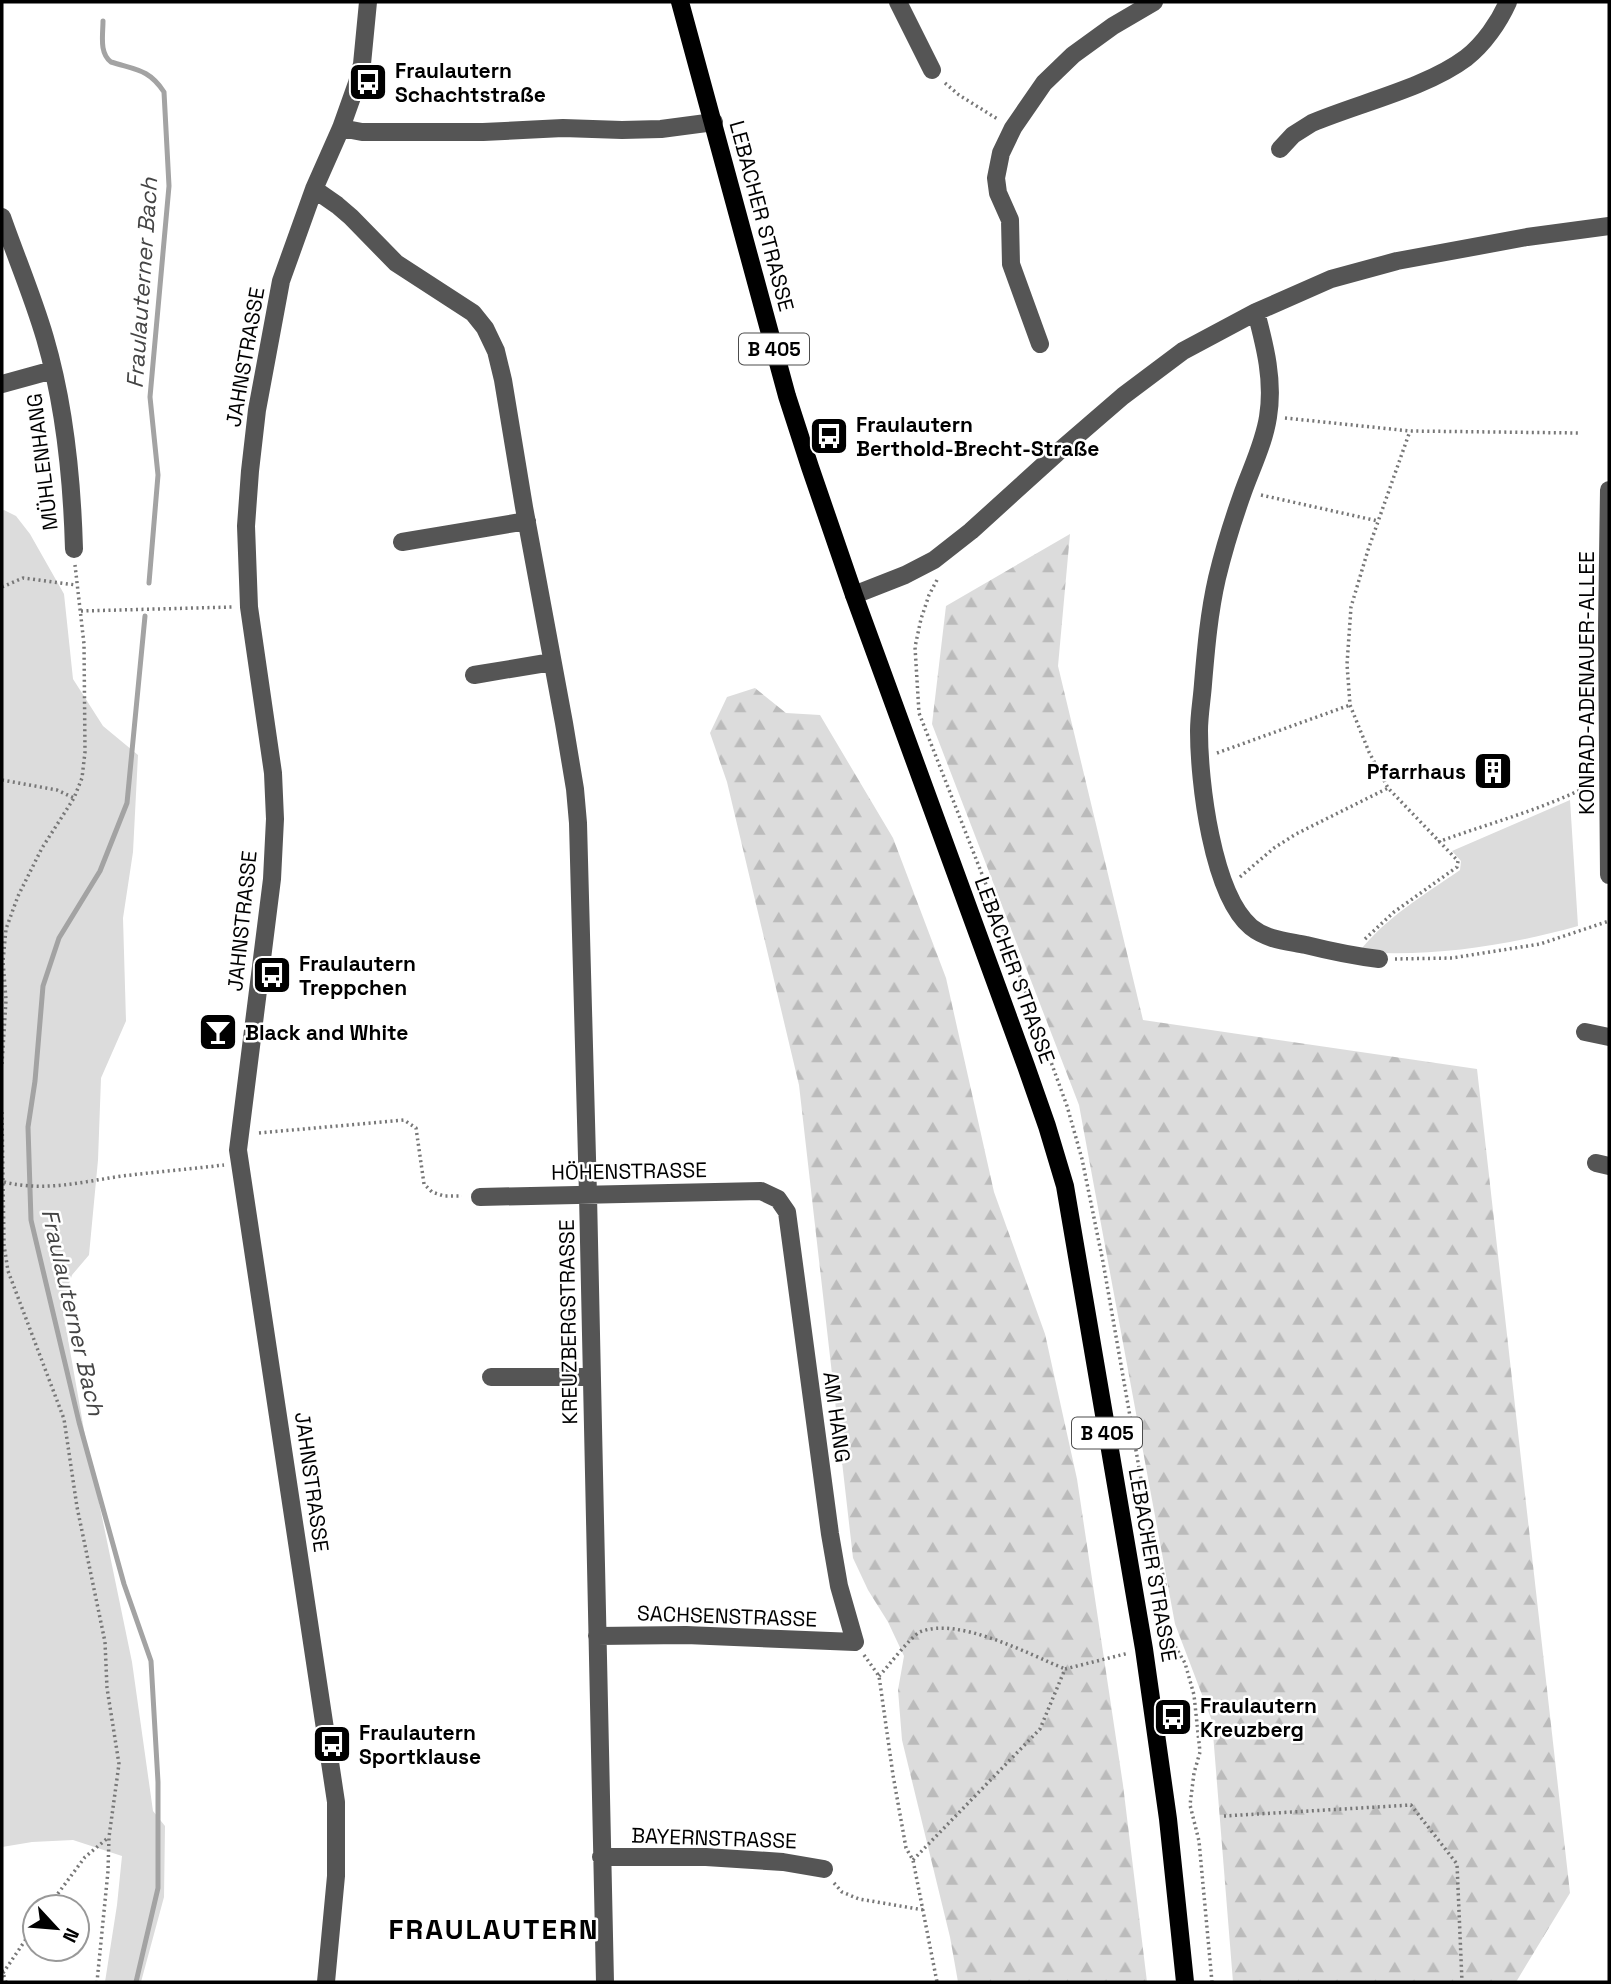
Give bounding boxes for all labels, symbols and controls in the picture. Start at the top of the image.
place label: Fraulautern Schachtstraße [395,57,546,108]
bus stop icon: Fraulautern Schachtstraße [347,61,389,103]
street label: LEBACHER STRASSE [724,118,800,314]
water label: Fraulauterner Bach [120,176,164,389]
street label: JAHNSTRASSE [219,285,271,429]
road number: B 405 [739,334,809,364]
street label: MÜHLENHANG [20,392,64,532]
place label: Fraulautern Berthold-Brecht-Straße [856,411,1099,462]
bus stop icon: Fraulautern Berthold-Brecht-Straße [808,415,850,457]
street label: KONRAD-ADENAUER-ALLEE [1573,551,1600,815]
building icon: Pfarrhaus [1472,750,1514,792]
place label: Pfarrhaus [1367,758,1466,785]
street label: JAHNSTRASSE [221,849,263,993]
street label: LEBACHER STRASSE [969,873,1061,1067]
place label: Fraulautern Treppchen [299,950,416,1001]
bus stop icon: Fraulautern Treppchen [251,954,293,996]
bar icon: Black and White [197,1011,239,1053]
place label: Black and White [245,1019,408,1046]
street label: HÖHENSTRASSE [551,1156,707,1186]
water label: Fraulauterner Bach [35,1206,112,1419]
street label: KREUZBERGSTRASSE [553,1219,583,1425]
street label: AM HANG [817,1370,857,1464]
street label: JAHNSTRASSE [289,1410,335,1554]
road number: B 405 [1072,1418,1142,1448]
street label: LEBACHER STRASSE [1123,1466,1183,1664]
street label: SACHSENSTRASSE [636,1599,818,1633]
place label: Fraulautern Kreuzberg [1200,1692,1317,1743]
bus stop icon: Fraulautern Kreuzberg [1152,1696,1194,1738]
place label: Fraulautern Sportklause [359,1719,481,1770]
bus stop icon: Fraulautern Sportklause [311,1723,353,1765]
street label: BAYERNSTRASSE [631,1822,797,1854]
north arrow [21,1893,91,1963]
district label: FRAULAUTERN [389,1911,599,1947]
text: N [57,1924,85,1946]

